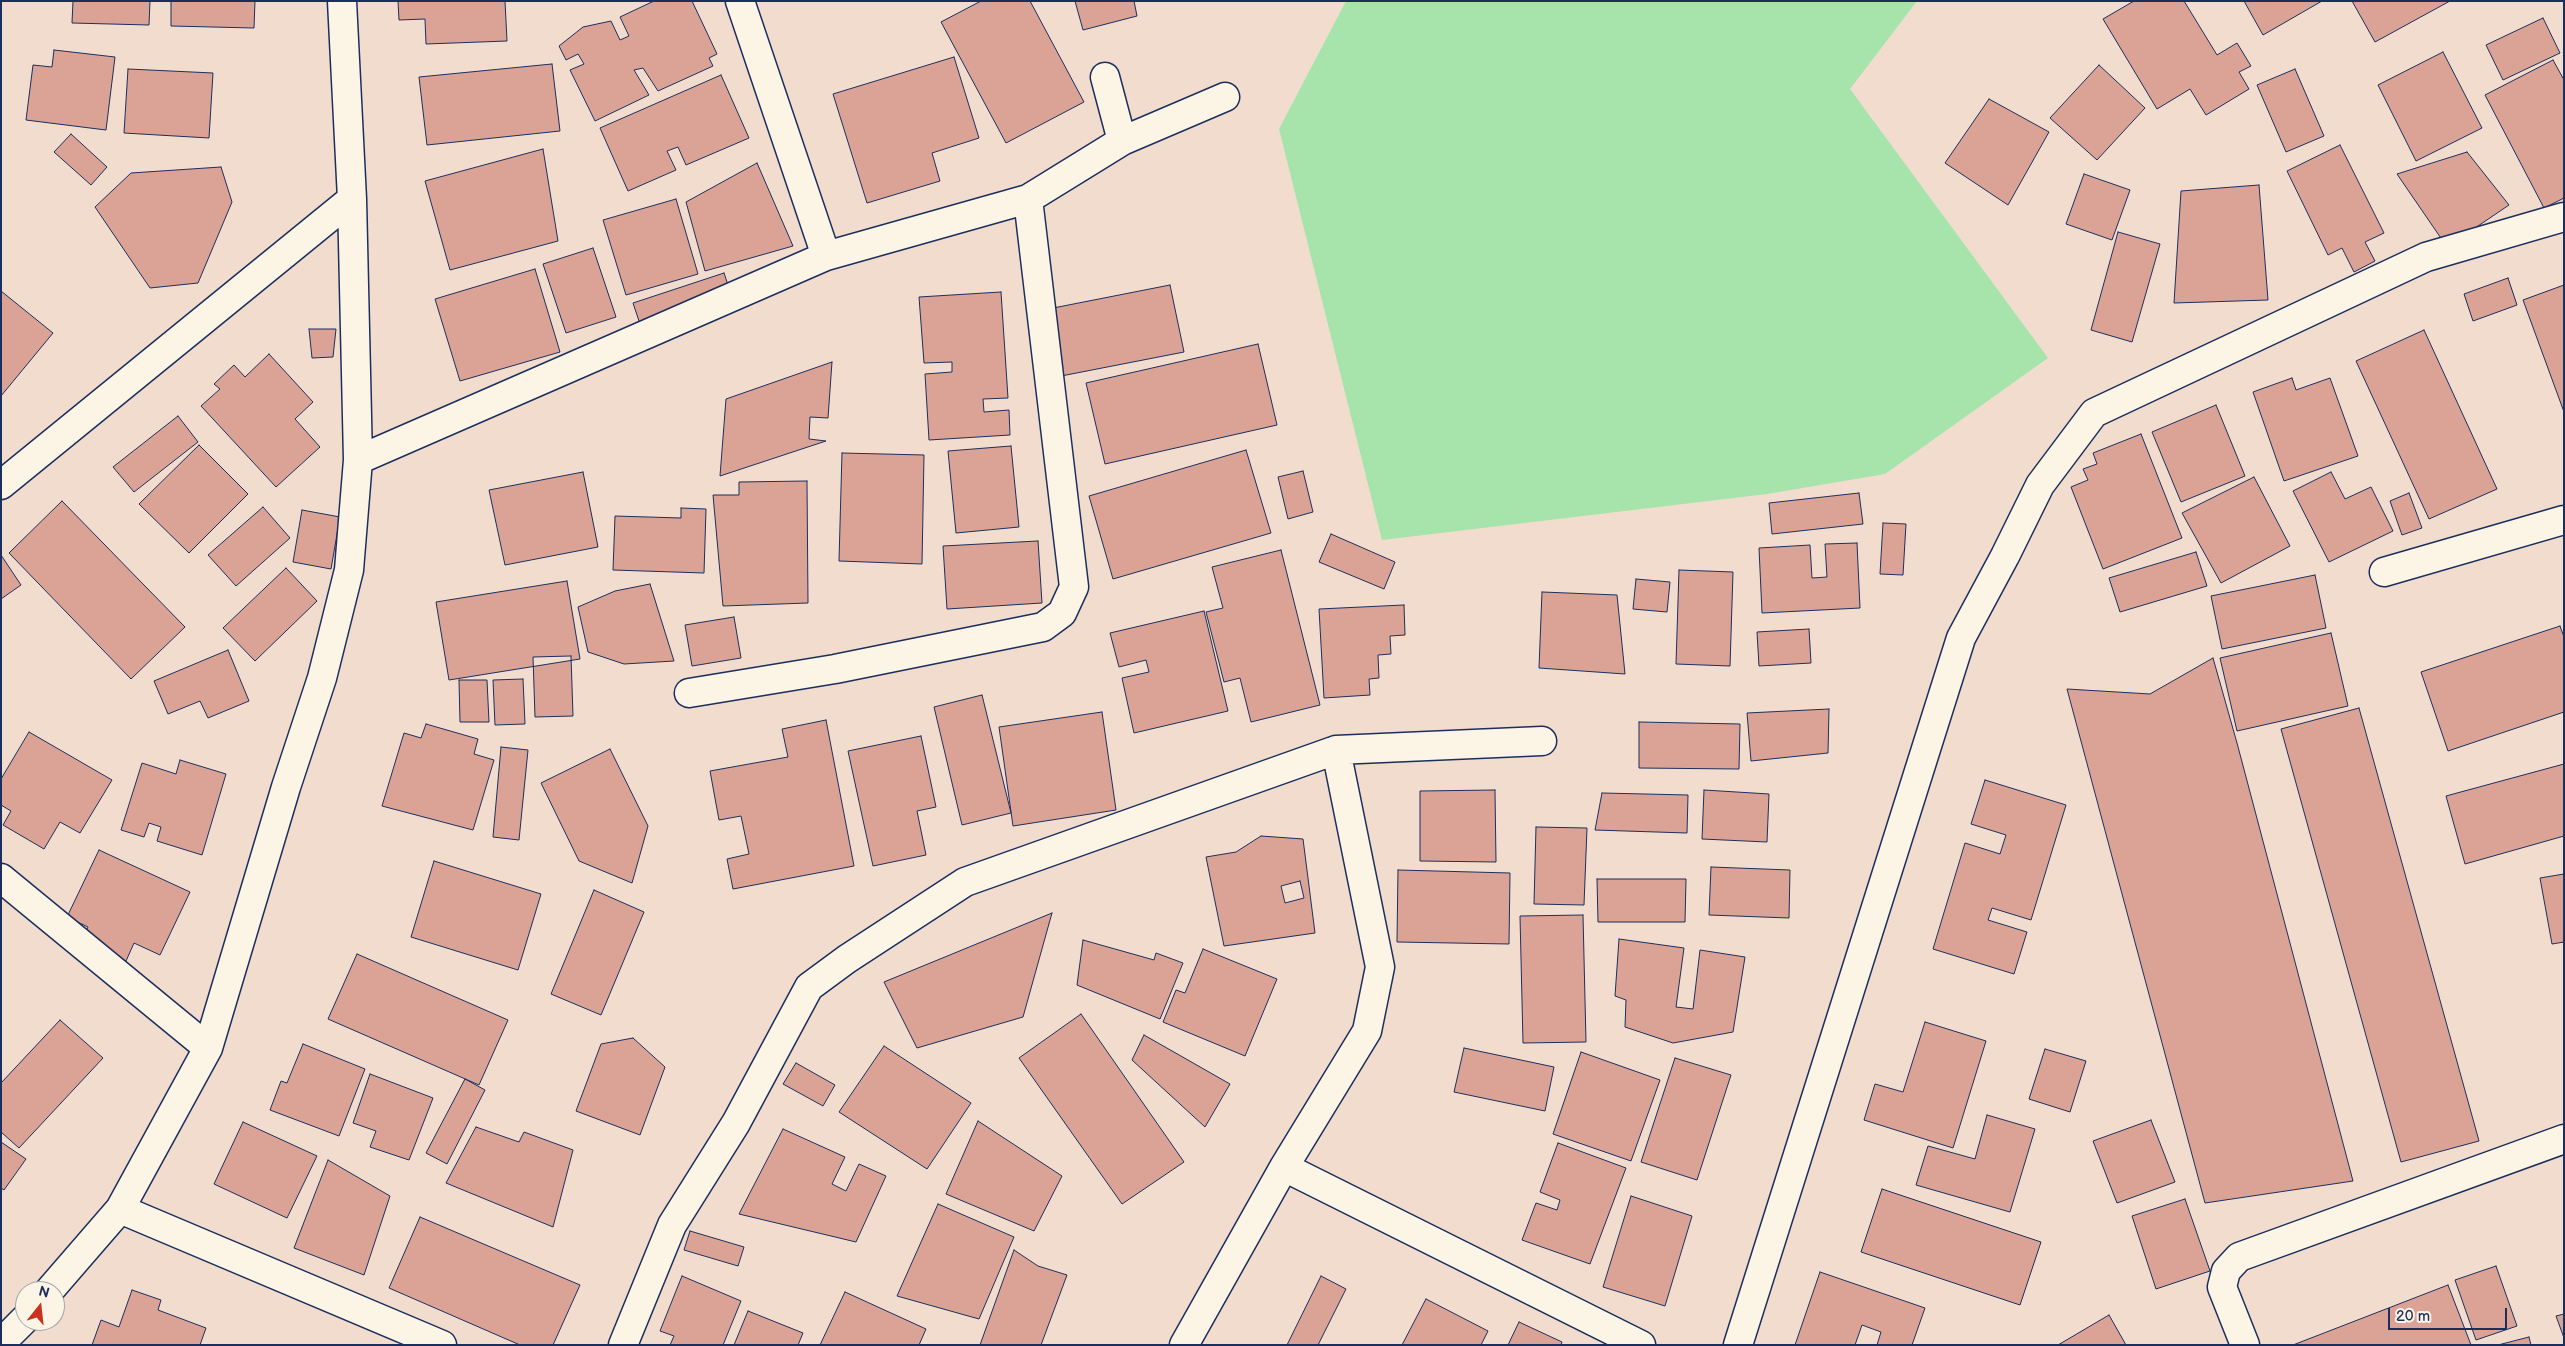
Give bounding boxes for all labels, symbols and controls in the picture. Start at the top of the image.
north arrow [15,1281,65,1331]
text: N [37,1282,51,1302]
scale bar [2390,1298,2509,1330]
text: 20 m [2396,1307,2430,1326]

